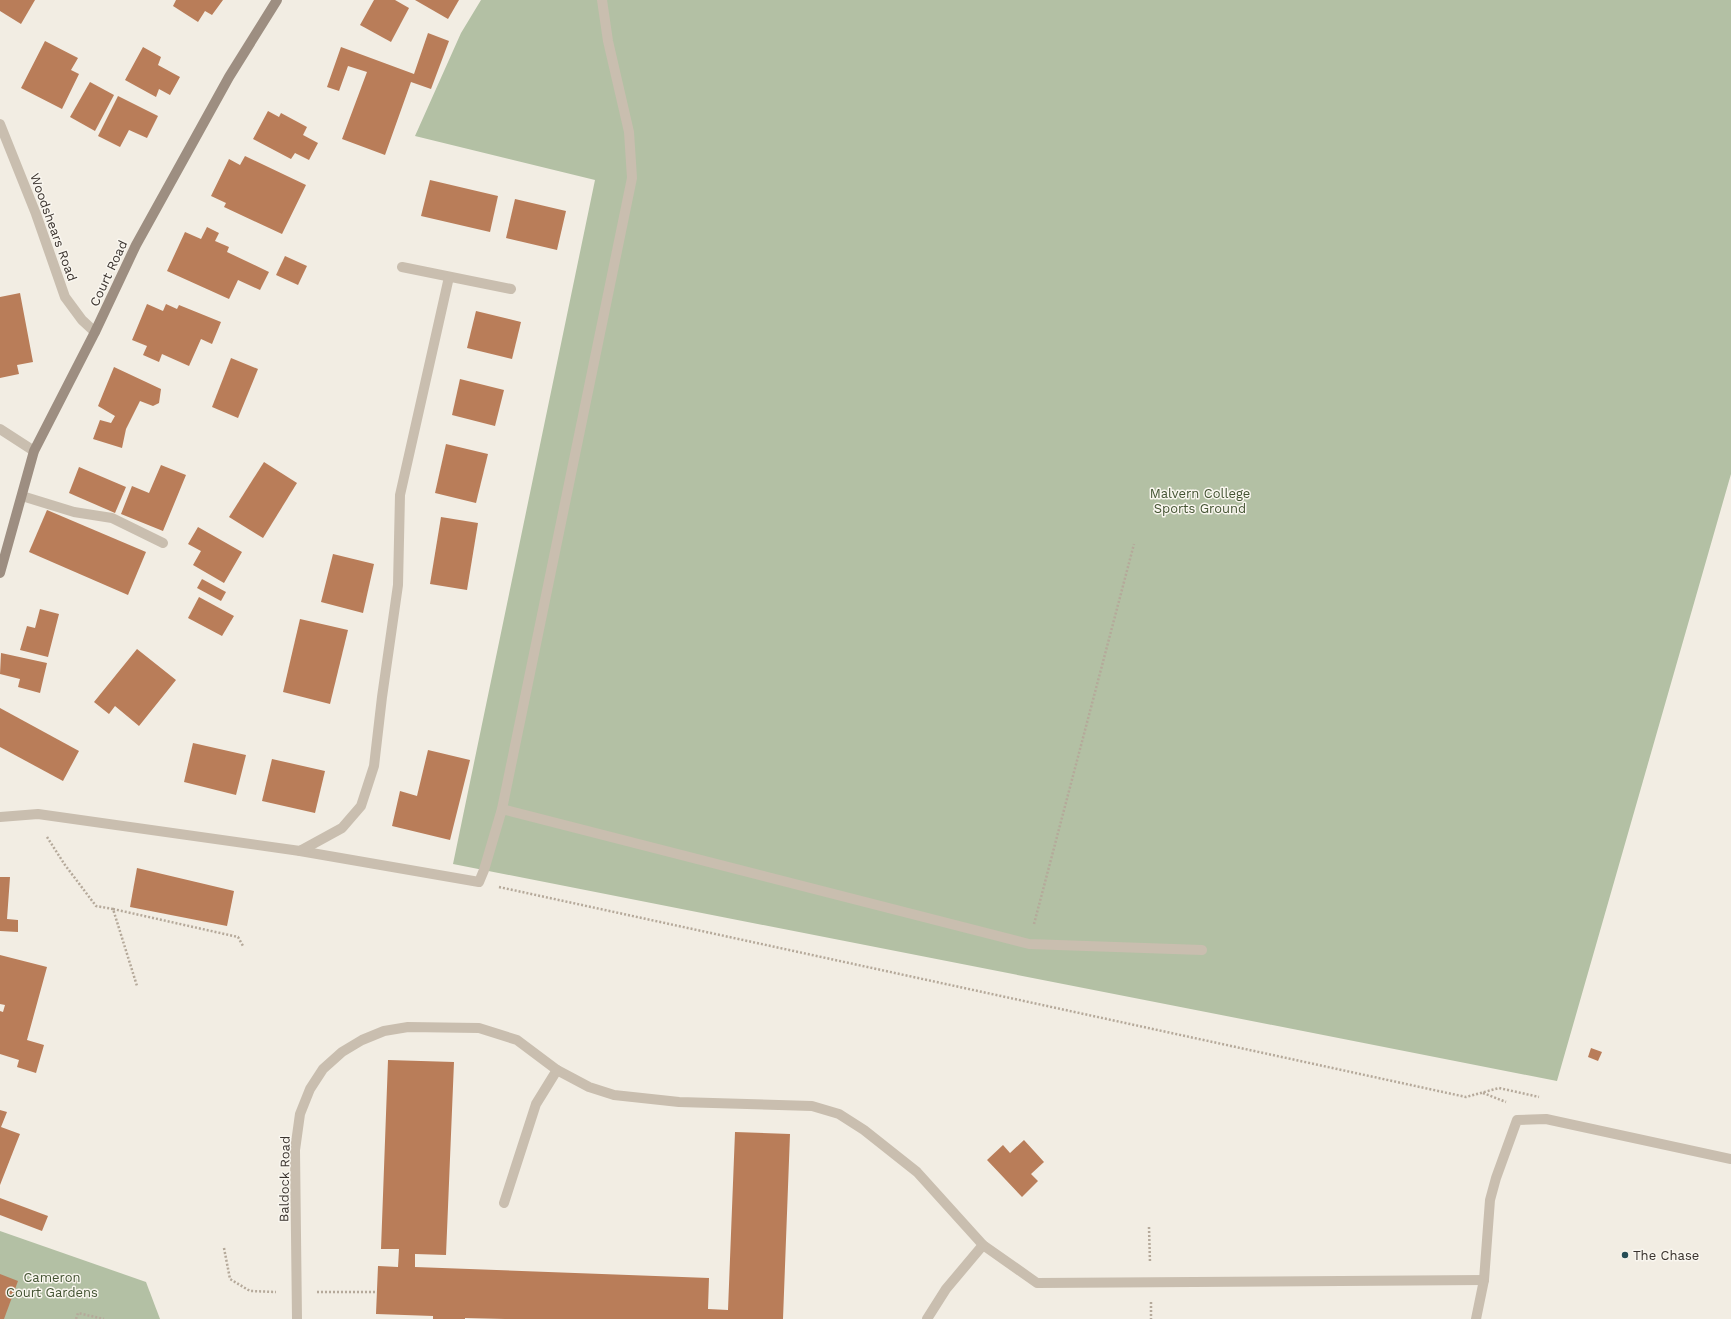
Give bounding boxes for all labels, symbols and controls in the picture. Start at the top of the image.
street label: Woodshears Road [27,171,80,283]
street label: Court Road [87,238,130,309]
park label: Malvern College Sports Ground [1150,486,1250,516]
street label: Baldock Road [276,1136,293,1222]
place label: The Chase [1633,1248,1699,1263]
marker: The Chase [1620,1250,1630,1260]
park label: Cameron Court Gardens [6,1270,98,1300]

